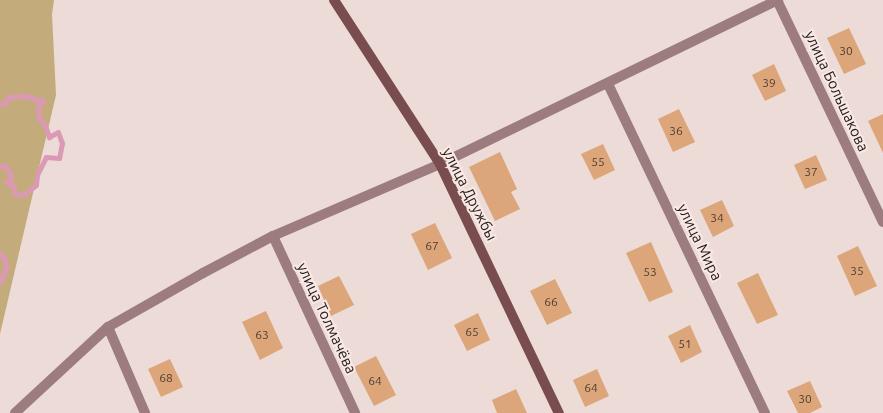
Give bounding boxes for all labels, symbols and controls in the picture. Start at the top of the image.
street label: улица Большакова [801,28,873,154]
house number: 30 [839,44,853,58]
house number: 39 [762,76,776,90]
house number: 36 [669,124,683,138]
street label: улица Дружбы [439,144,501,244]
house number: 55 [591,155,605,169]
house number: 37 [804,165,818,179]
street label: улица Мира [674,201,726,283]
house number: 34 [710,211,724,225]
house number: 67 [425,239,439,253]
street label: улица Толмачёва [293,260,361,376]
house number: 35 [850,264,864,278]
house number: 53 [643,265,657,279]
house number: 66 [544,295,558,309]
house number: 65 [465,325,479,339]
house number: 63 [255,328,269,342]
house number: 51 [678,337,692,351]
house number: 68 [159,371,173,385]
house number: 64 [368,374,382,388]
house number: 64 [584,381,598,395]
house number: 30 [798,392,812,406]

